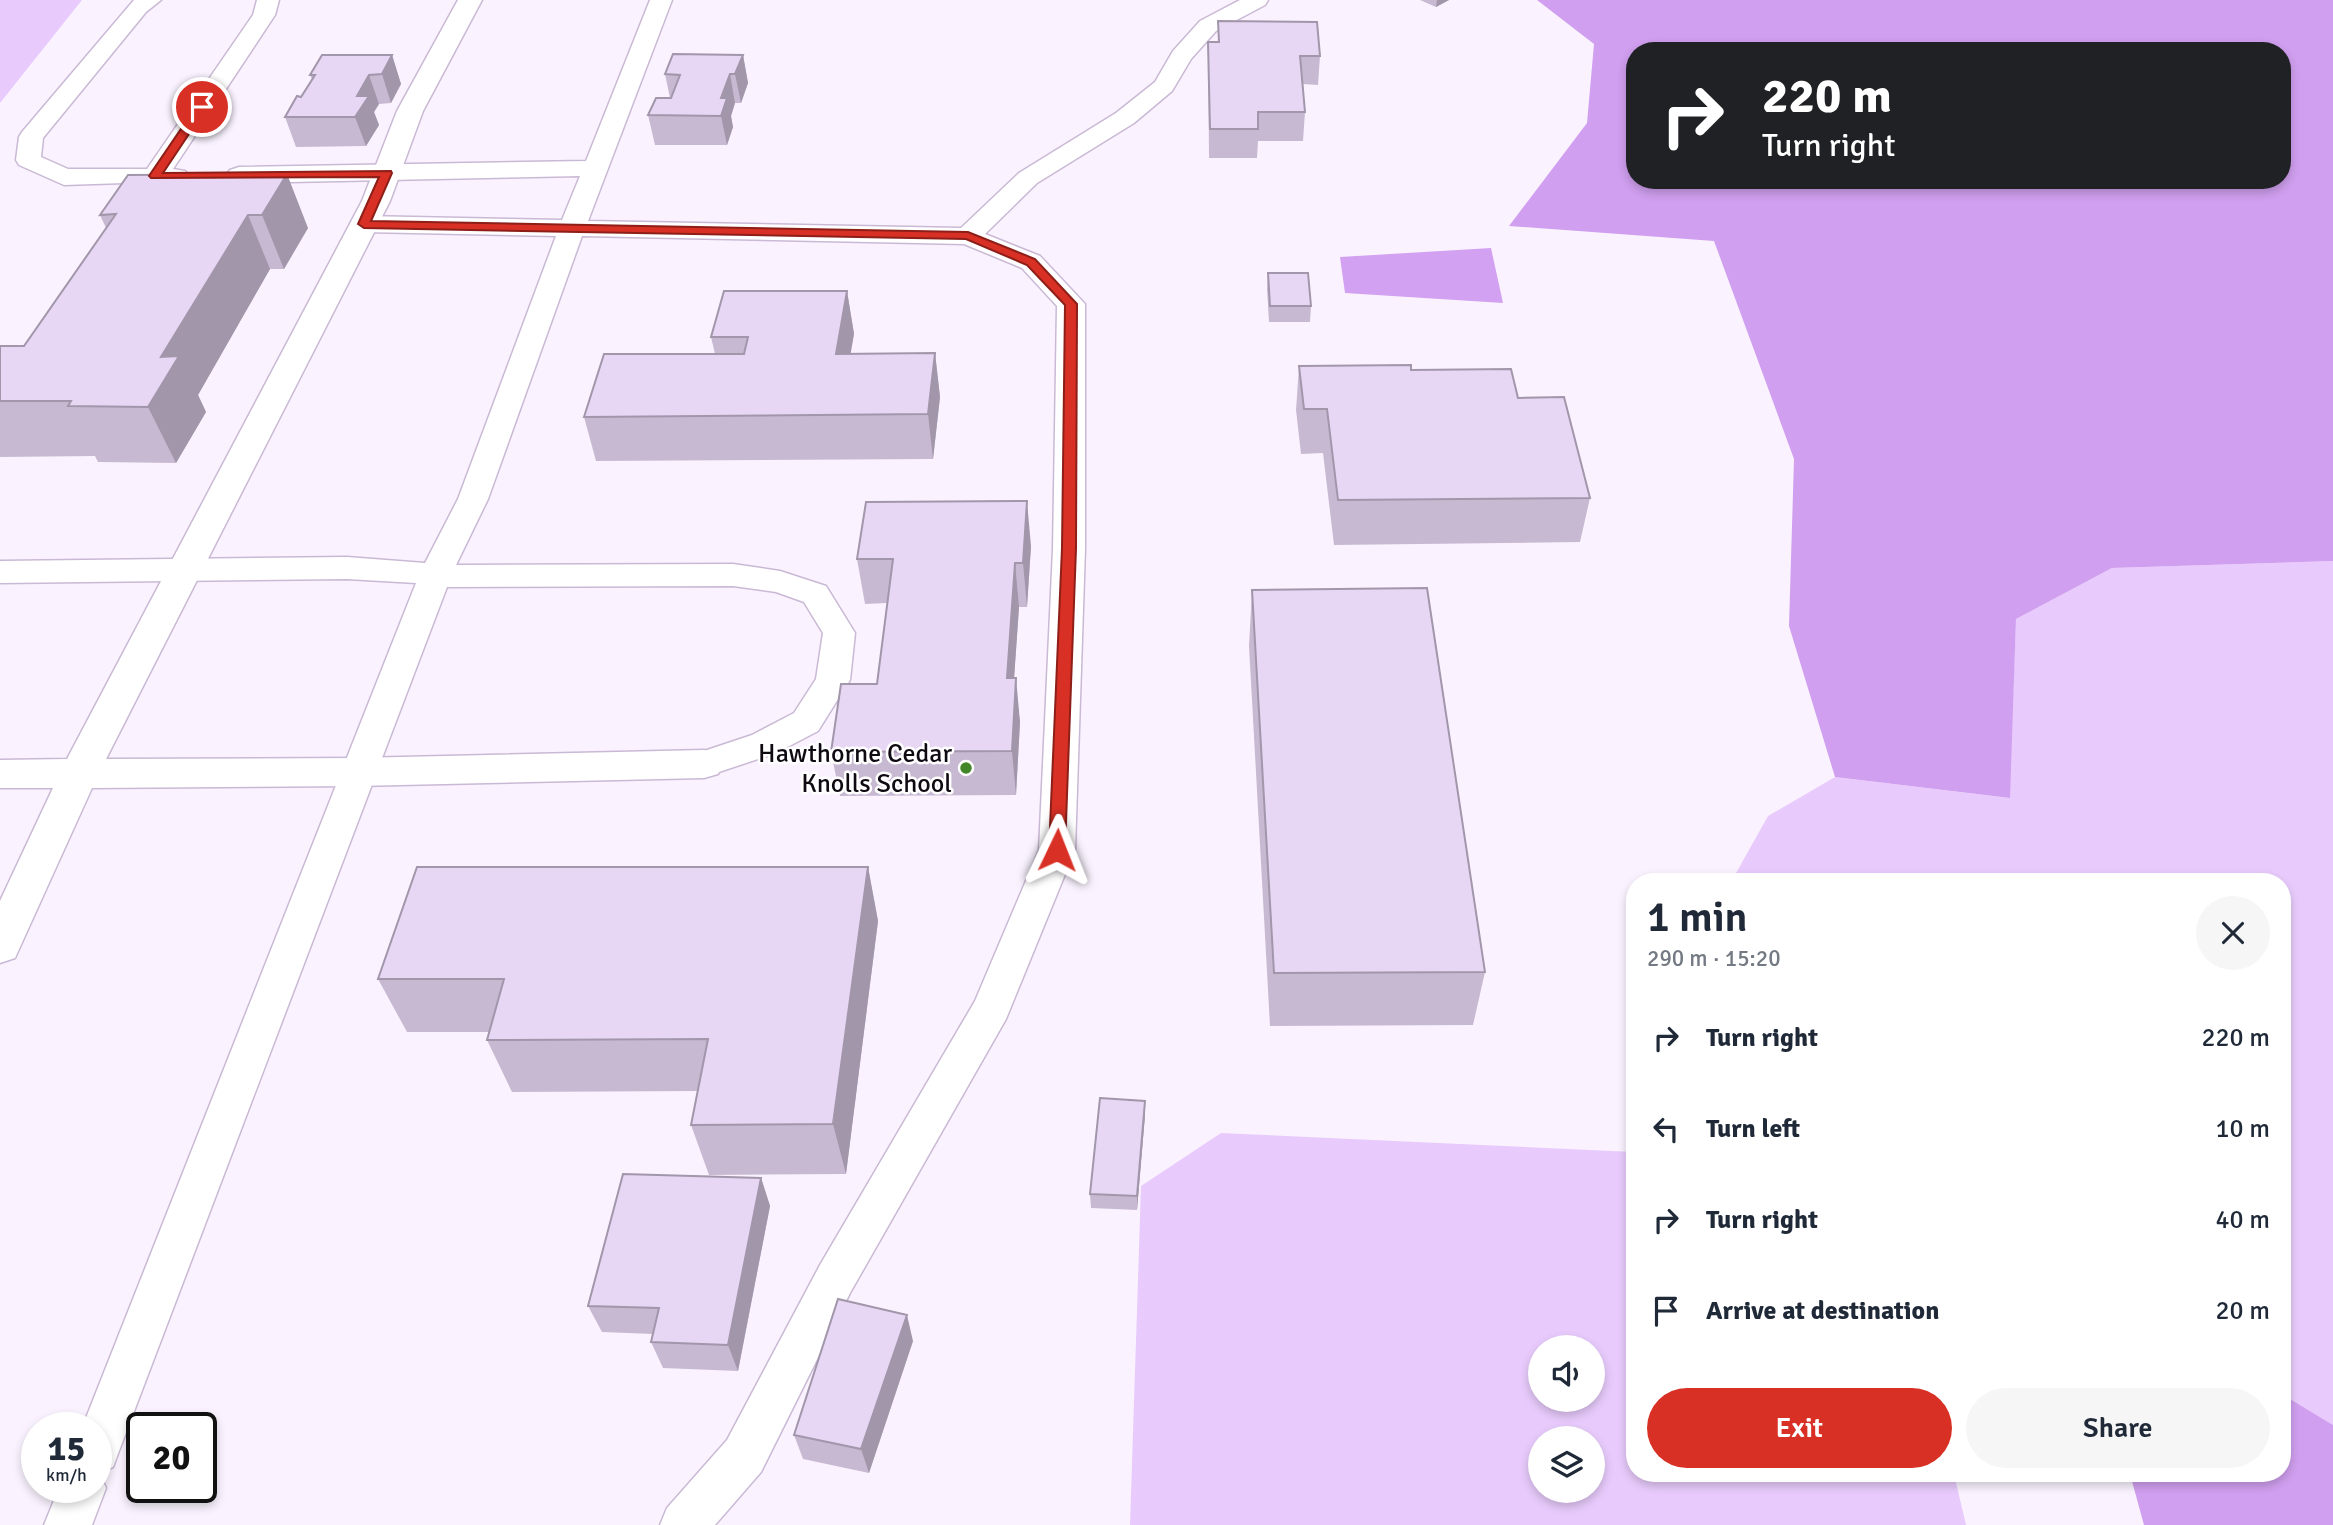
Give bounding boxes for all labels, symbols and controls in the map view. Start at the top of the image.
text: 220 m [1762,66,1892,126]
icon: right [1647,70,1738,161]
pin [172,77,232,137]
icon: arrive [183,88,221,126]
text: Turn right [1762,126,1895,165]
place label: Hawthorne Cedar Knolls School [758,738,952,800]
marker: Hawthorne Cedar Knolls School [958,760,974,776]
position arrow [1020,813,1094,887]
text: 1 min [1647,892,1748,943]
button: close [2196,896,2270,970]
text: 290 m · 15:20 [1647,944,1781,973]
icon: right [1647,1019,1685,1057]
text: Turn right [1706,1022,1818,1054]
text: 220 m [2201,1022,2270,1054]
icon: left [1647,1110,1685,1148]
text: Turn left [1706,1113,1800,1145]
text: 10 m [2215,1113,2270,1145]
icon: right [1647,1201,1685,1239]
text: Turn right [1706,1204,1818,1236]
text: 40 m [2215,1204,2270,1236]
icon: arrive [1647,1292,1685,1330]
text: Arrive at destination [1706,1295,1939,1327]
text: 20 m [2215,1295,2270,1327]
map controls [1528,1335,1605,1503]
button: sound [1528,1335,1605,1412]
button: Exit [1647,1388,1952,1468]
button: Share [1966,1388,2270,1468]
speed limit sign: 20 [126,1412,217,1503]
button: layers [1528,1426,1605,1503]
text: 15 [48,1427,85,1470]
text: km/h [46,1464,87,1486]

